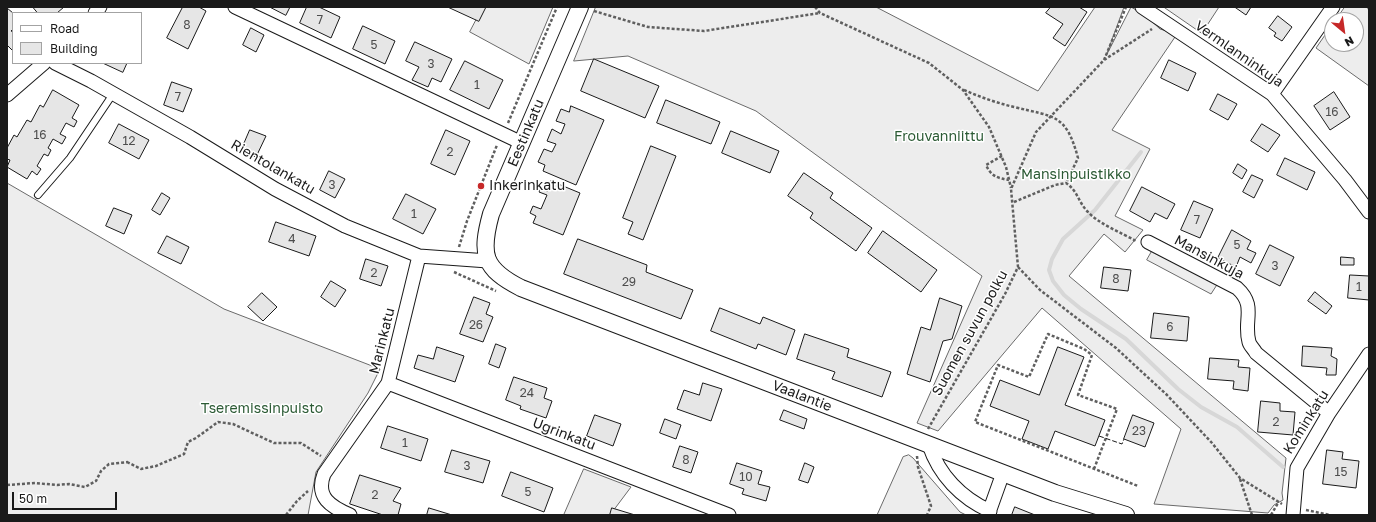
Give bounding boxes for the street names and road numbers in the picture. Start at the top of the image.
street label: Vermlanninkuja [1191,17,1287,91]
street label: Eestinkatu [504,97,548,169]
street label: Rientolankatu [228,136,318,198]
street label: Mansinkuja [1171,232,1247,282]
street label: Suomen suvun polku [929,267,1011,399]
street label: Marinkatu [366,306,398,376]
street label: Vaalantie [770,377,834,415]
street label: Kominkatu [1280,387,1332,457]
street label: Ugrinkatu [530,414,598,454]

